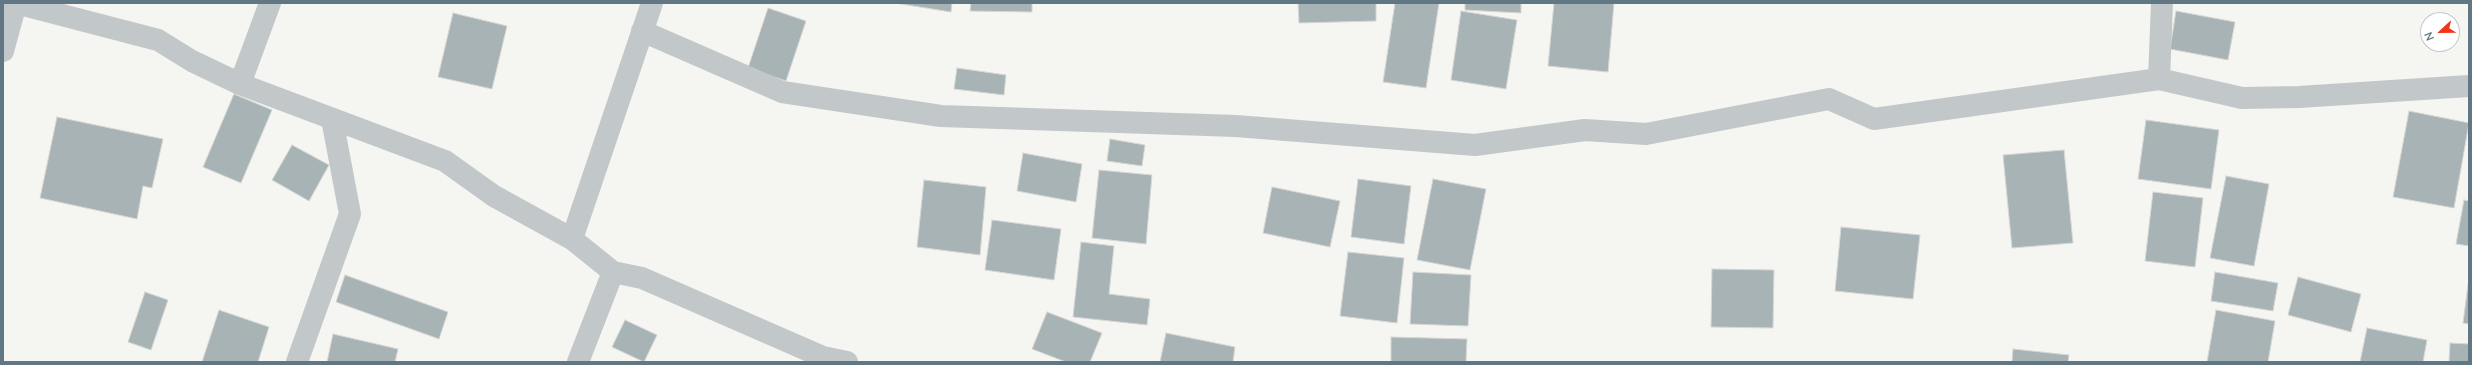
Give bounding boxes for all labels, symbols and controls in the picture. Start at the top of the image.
north arrow [2420,12,2460,52]
text: N [2421,30,2438,43]

